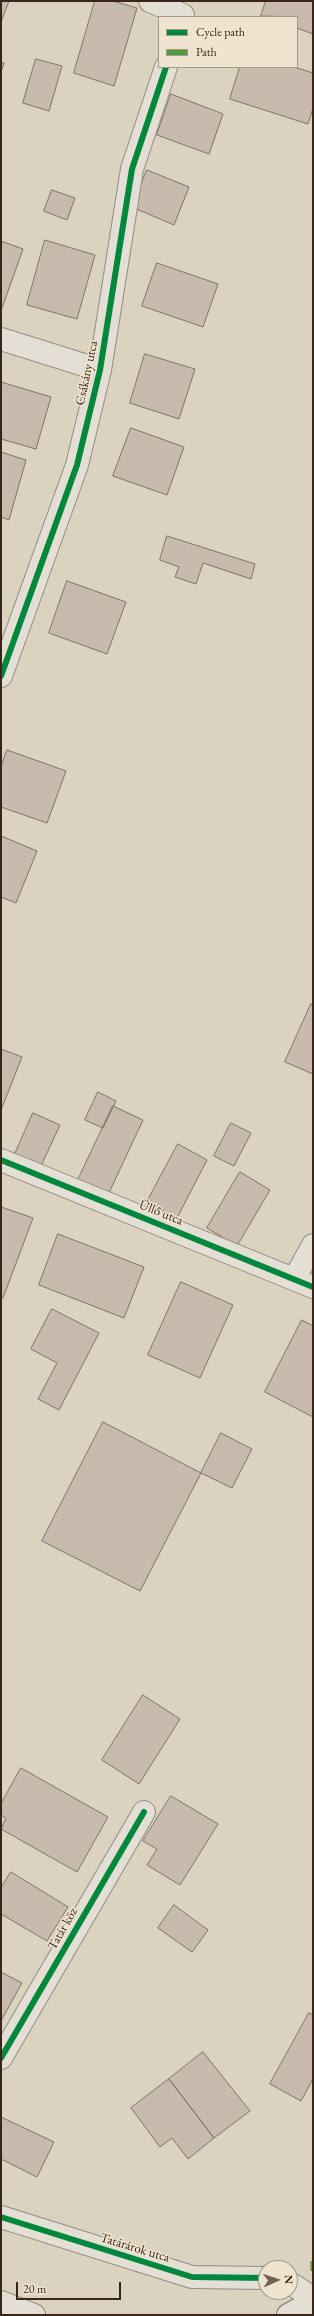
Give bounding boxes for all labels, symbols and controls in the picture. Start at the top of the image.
legend [158,16,298,68]
text: Cycle path [196,24,245,40]
text: Path [196,44,217,60]
street label: Csákány utca [73,339,101,407]
street label: Üllő utca [137,1197,185,1229]
street label: Tatár köz [45,1905,81,1953]
street label: Tatárárok utca [98,2230,172,2266]
north arrow [258,2260,298,2300]
scale bar [18,2274,123,2300]
text: N [282,2275,296,2284]
text: 20 m [23,2281,46,2297]

